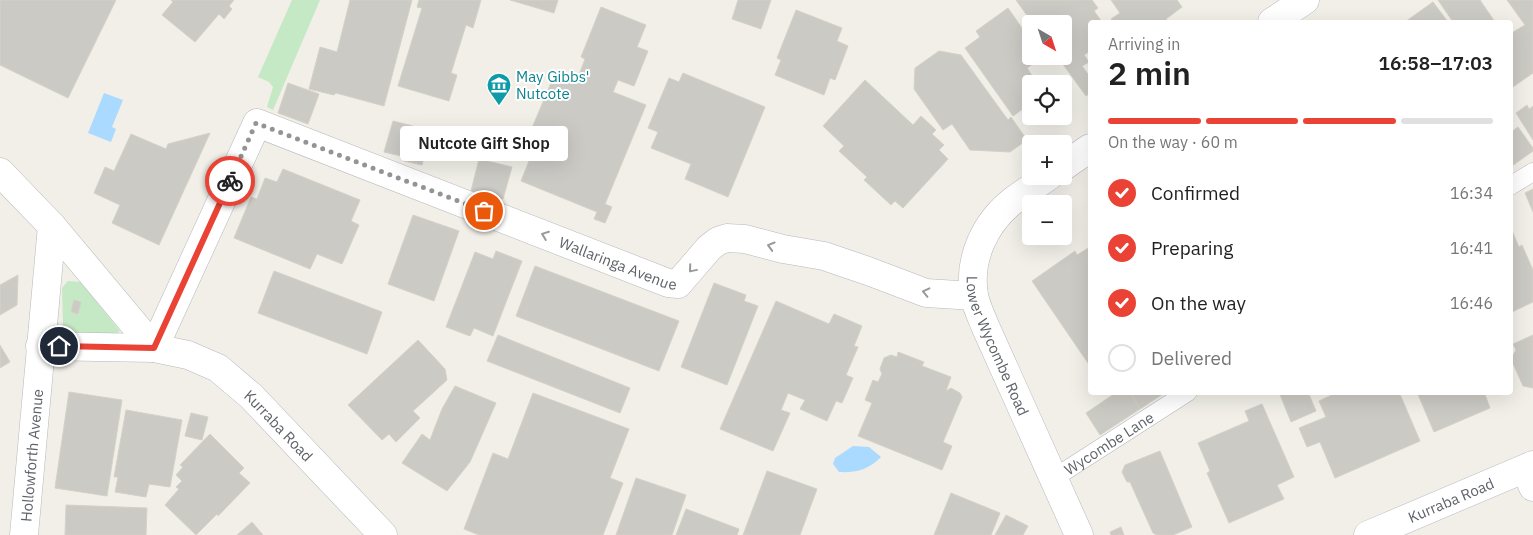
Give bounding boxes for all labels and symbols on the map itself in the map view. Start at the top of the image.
north arrow [1022,15,1072,65]
place label: May Gibbs' Nutcote [516,67,590,103]
museum icon: May Gibbs' Nutcote [486,72,512,106]
callout: Nutcote Gift Shop [400,126,568,161]
courier [205,156,255,206]
pin [463,190,505,232]
one-way arrow [541,230,549,240]
street label: Wallaringa Avenue [557,232,678,293]
one-way arrow [766,241,775,252]
one-way arrow [688,264,697,273]
street label: Lower Wycombe Road [963,276,1034,418]
one-way arrow [921,287,930,298]
pin [38,325,80,367]
street label: Kurraba Road [241,385,317,465]
street label: Hollowforth Avenue [16,388,47,523]
street label: Wycombe Lane [1060,407,1157,479]
street label: Kurraba Road [1405,473,1497,526]

